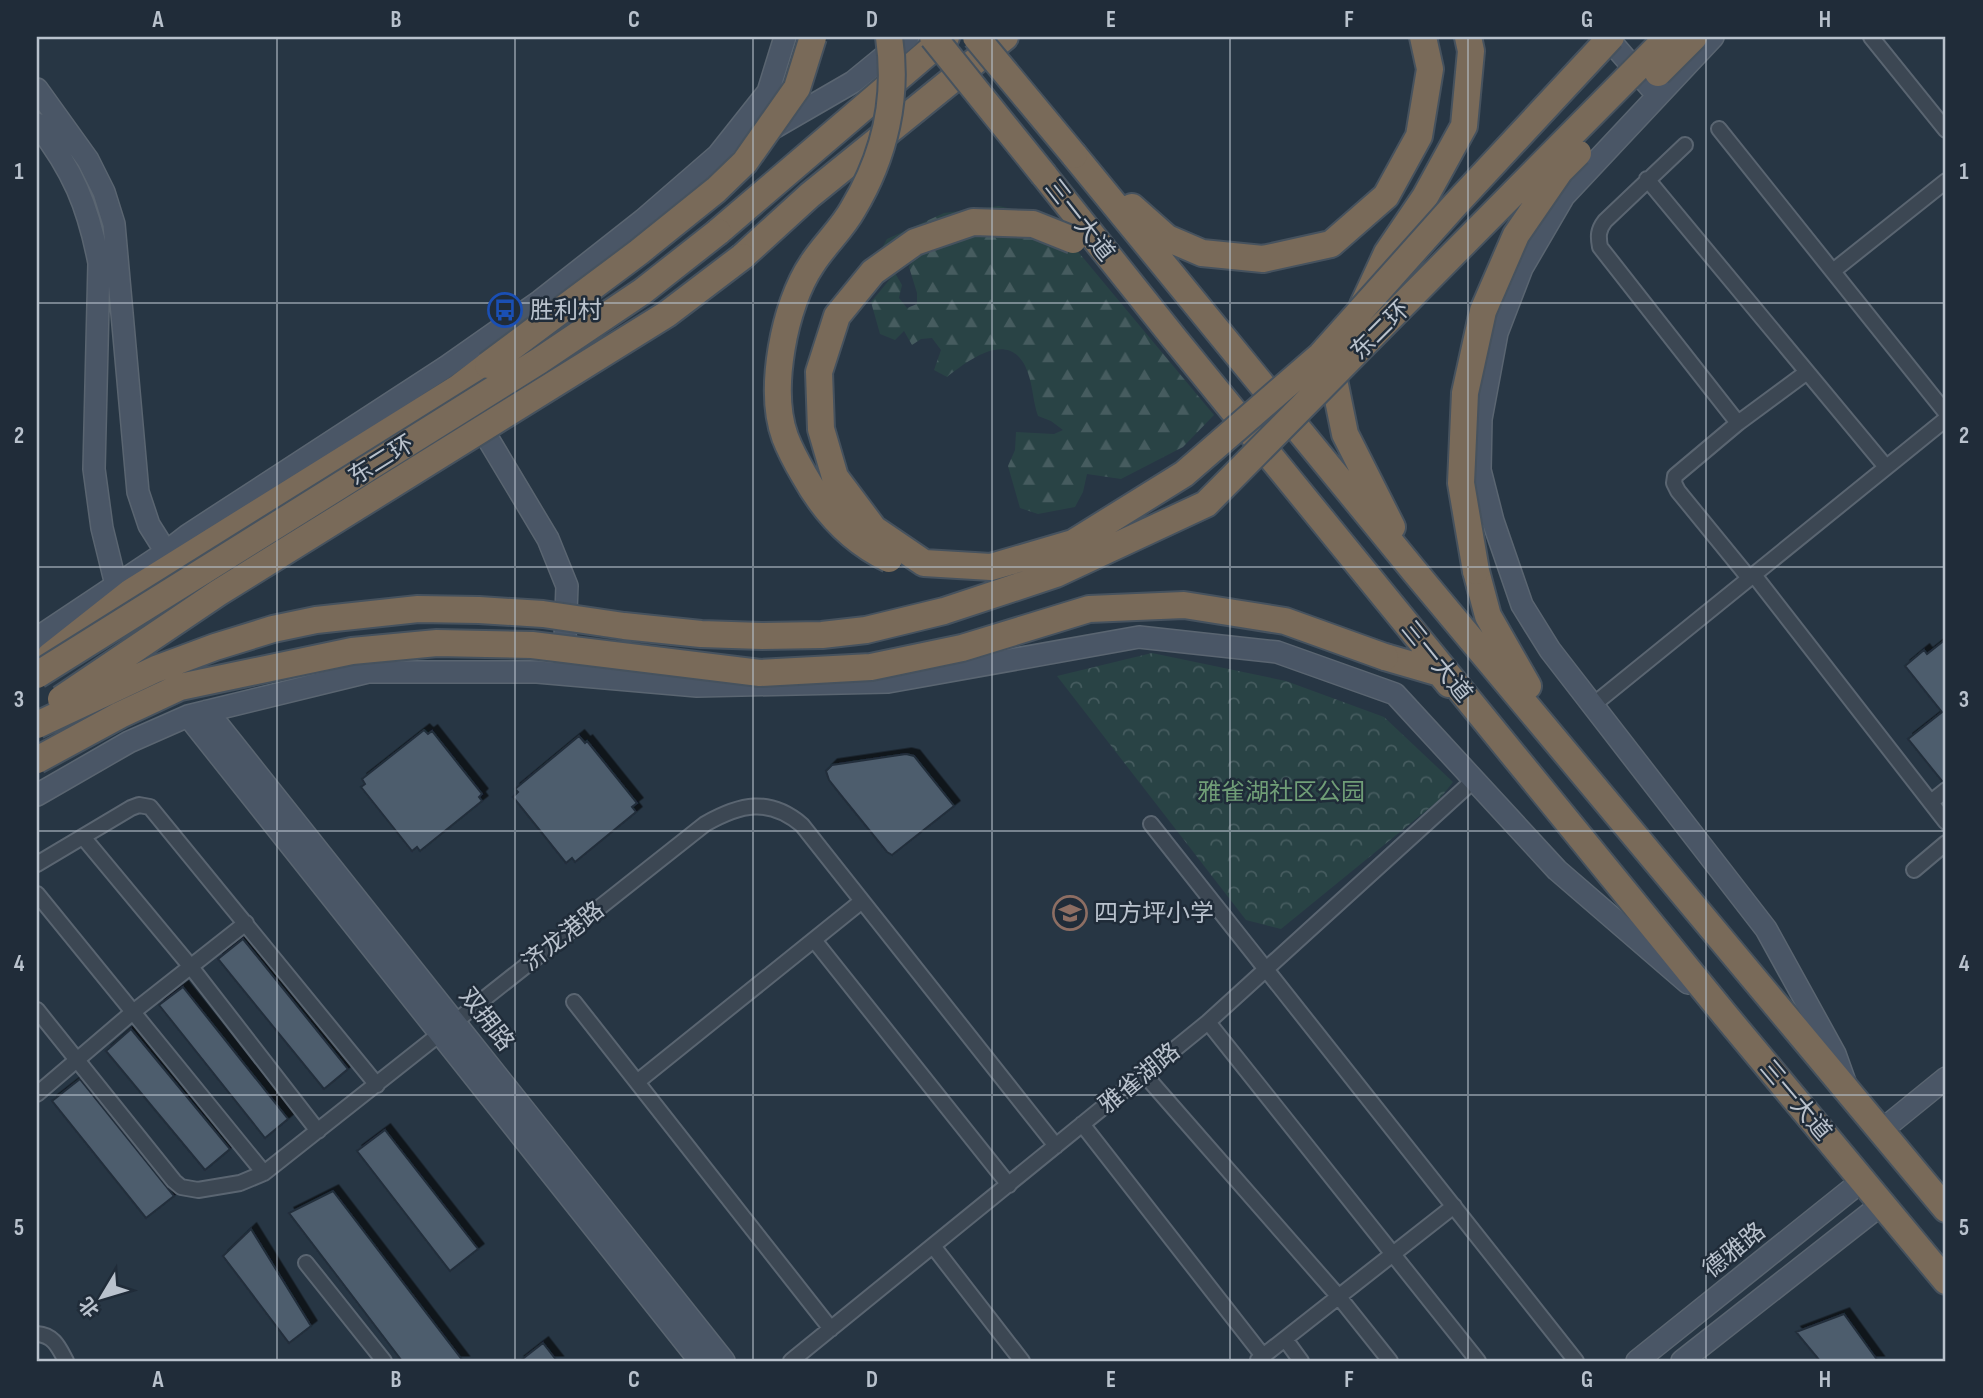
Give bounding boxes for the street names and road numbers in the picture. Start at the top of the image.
street label: 三一大道 [1039,174,1121,267]
street label: 东二环 [1345,295,1416,366]
street label: 东二环 [343,429,419,492]
street label: 三一大道 [1395,615,1478,708]
street label: 济龙港路 [517,895,610,977]
street label: 双拥路 [453,982,520,1057]
street label: 雅雀湖路 [1093,1037,1186,1120]
street label: 三一大道 [1754,1054,1838,1146]
street label: 德雅路 [1697,1216,1771,1284]

